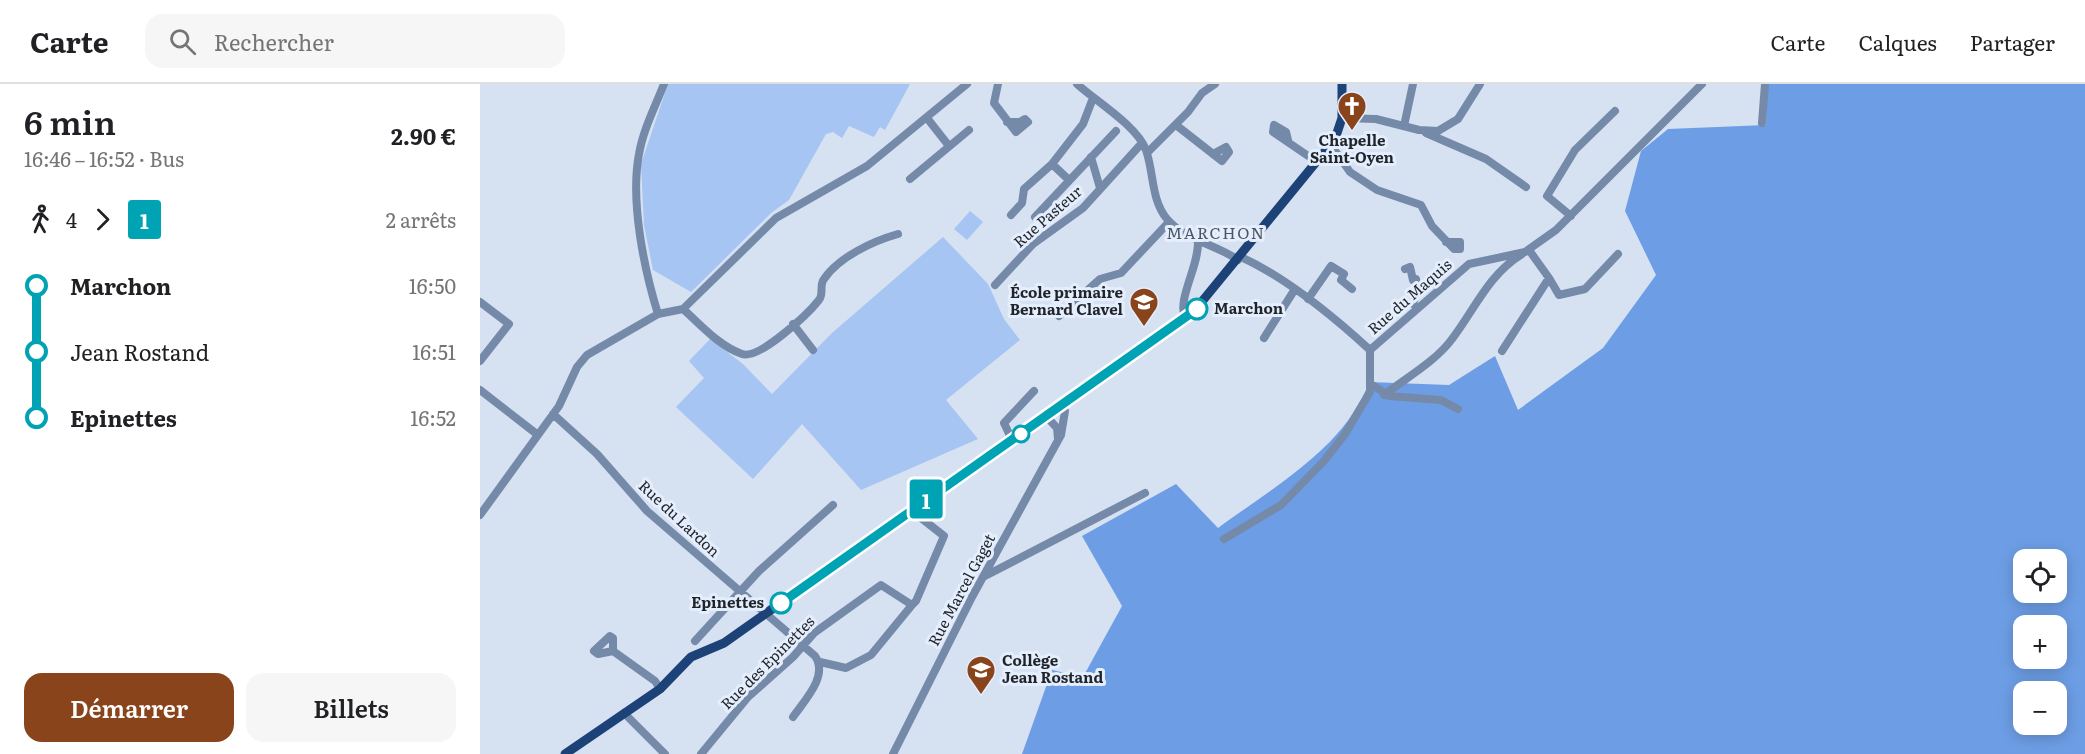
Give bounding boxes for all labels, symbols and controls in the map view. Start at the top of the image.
search box [145,14,565,68]
text: Carte [30,20,109,62]
icon: search [166,25,199,58]
text: Rechercher [214,25,334,58]
text: Carte [1771,26,1825,57]
text: Calques [1858,26,1937,57]
text: Partager [1970,26,2055,57]
church icon: Chapelle Saint-Oyen [1336,90,1368,132]
text: 6 min [24,96,116,145]
text: 2.90 € [391,119,456,152]
place label: Chapelle Saint-Oyen [1310,128,1395,168]
text: 16:46 – 16:52 · Bus [24,143,184,173]
street label: Rue Pasteur [1008,180,1086,252]
icon: walk [24,203,57,236]
icon: forward [86,203,119,236]
text: 4 [66,204,77,234]
text: 1 [140,204,149,235]
text: 2 arrêts [386,204,456,234]
district label: MARCHON [1166,220,1266,244]
street label: Rue du Maquis [1362,253,1456,339]
text: Marchon [70,269,171,302]
text: 16:50 [409,270,456,300]
place label: École primaire Bernard Clavel [1010,280,1124,320]
school or university icon: École primaire Bernard Clavel [1128,286,1160,328]
place label: Marchon [1214,296,1284,319]
marker: Marchon [1186,298,1208,320]
text: Jean Rostand [70,335,209,368]
text: 16:51 [412,336,456,366]
text: Epinettes [70,401,177,434]
text: 16:52 [410,402,456,432]
unlabelled marker [1012,425,1030,443]
street label: Rue du Lardon [634,474,726,562]
line badge: 1 [906,480,946,518]
text: 1 [922,484,930,515]
street label: Rue Marcel Gaget [921,529,1000,650]
map controls [2013,549,2067,735]
button: locate [2013,549,2067,603]
place label: Epinettes [691,590,765,613]
marker: Epinettes [770,592,792,614]
street label: Rue des Epinettes [715,610,819,714]
button: + [2013,615,2067,669]
place label: Collège Jean Rostand [1002,648,1103,688]
school or university icon: Collège Jean Rostand [965,654,997,696]
button: Démarrer [24,673,234,742]
button: Billets [246,673,456,742]
button: − [2013,681,2067,735]

